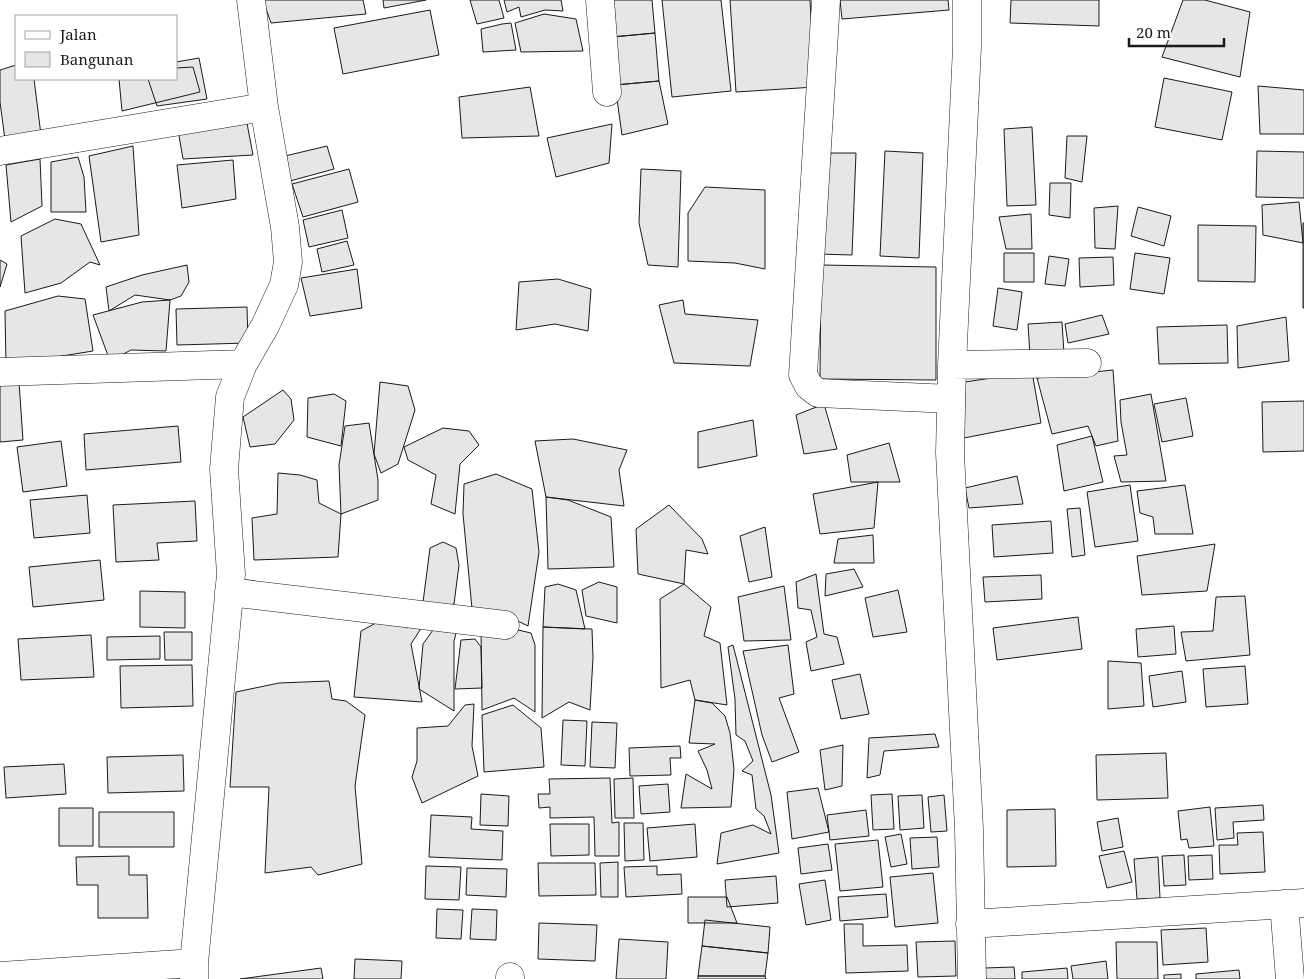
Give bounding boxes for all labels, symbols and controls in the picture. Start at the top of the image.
legend [15,15,178,80]
scale bar [1129,15,1224,47]
text: 20 m [1136,22,1171,42]
text: Jalan [59,24,97,44]
text: Bangunan [60,49,134,69]

